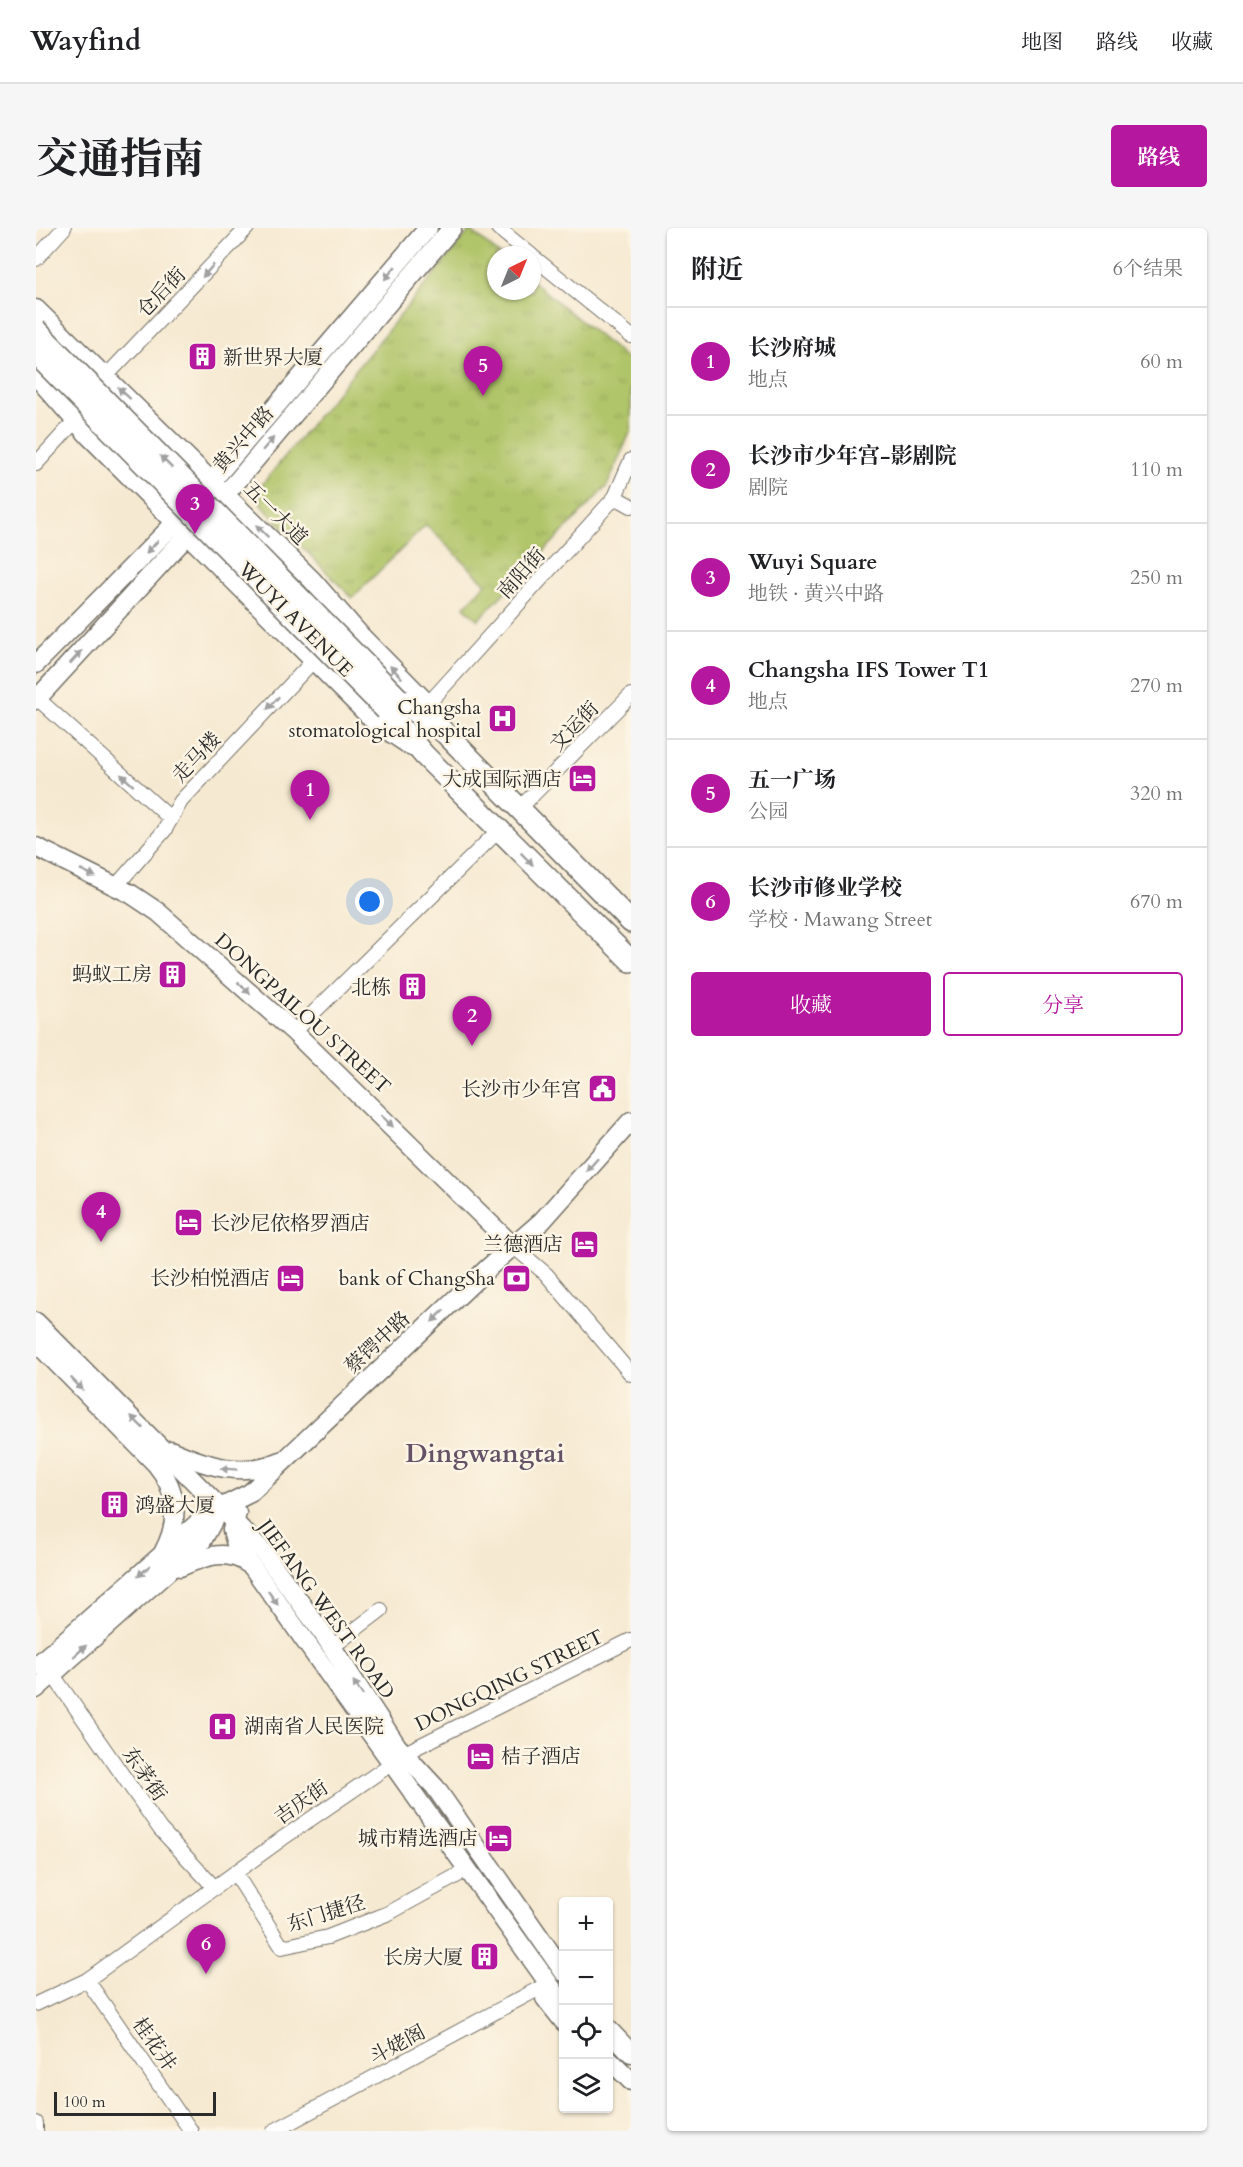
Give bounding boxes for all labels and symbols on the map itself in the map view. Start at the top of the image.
north arrow [487,246,541,300]
street label: 仓后街 [131,261,192,323]
one-way arrow [202,263,215,278]
one-way arrow [384,265,397,280]
building icon: 新世界大厦 [186,341,218,373]
place label: 新世界大厦 [223,344,323,371]
pin: 5 [464,346,502,396]
one-way arrow [117,387,131,401]
street label: 黄兴中路 [207,400,280,478]
one-way arrow [262,436,275,452]
one-way arrow [160,456,174,470]
street label: 五一大道 [238,476,313,551]
pin: 3 [176,484,214,534]
one-way arrow [256,524,270,538]
one-way arrow [145,539,159,553]
street label: 南阳街 [491,542,551,605]
street label: WUYI AVENUE [231,555,359,683]
one-way arrow [69,649,83,664]
one-way arrow [390,666,404,680]
place label: Changsha stomatological hospital [289,694,481,744]
street label: 文运街 [544,695,605,757]
one-way arrow [266,696,280,711]
hospital icon: Changsha stomatological hospital [486,703,518,735]
street label: 走马楼 [166,726,227,788]
hotel icon: 大成国际酒店 [567,763,599,795]
place label: 大成国际酒店 [442,766,562,793]
pin: 1 [290,770,330,820]
one-way arrow [120,774,135,787]
one-way arrow [520,851,534,865]
one-way arrow [80,869,97,878]
your location [355,887,384,916]
street label: DONGPAILOU STREET [209,927,397,1100]
building icon: 蚂蚁工房 [157,958,189,990]
place label: 蚂蚁工房 [72,961,152,988]
building icon: 北栋 [396,971,428,1003]
place label: 北栋 [351,974,391,1001]
one-way arrow [237,981,252,995]
pin: 2 [452,996,492,1046]
public building icon: 长沙市少年宫 [586,1073,618,1105]
place label: 长沙市少年宫 [461,1076,581,1103]
one-way arrow [380,1113,394,1127]
one-way arrow [586,1157,599,1172]
pin: 4 [82,1192,120,1242]
hotel icon: 长沙尼依格罗酒店 [173,1207,205,1239]
place label: 长沙尼依格罗酒店 [210,1210,370,1237]
hotel icon: 兰德酒店 [568,1228,600,1260]
place label: 兰德酒店 [483,1231,563,1258]
hotel icon: 长沙柏悦酒店 [275,1262,307,1294]
bank icon: bank of ChangSha [500,1262,532,1294]
place label: 长沙柏悦酒店 [150,1265,270,1292]
place label: bank of ChangSha [339,1265,495,1292]
street label: 蔡锷中路 [339,1305,416,1380]
one-way arrow [431,1309,446,1323]
one-way arrow [69,1376,83,1390]
one-way arrow [130,1415,144,1429]
district label: Dingwangtai [405,1436,565,1471]
one-way arrow [220,1464,239,1474]
building icon: 鸿盛大厦 [98,1489,130,1521]
place label: 鸿盛大厦 [135,1492,215,1519]
street label: JIEFANG WEST ROAD [250,1512,401,1705]
one-way arrow [137,1564,152,1577]
one-way arrow [267,1589,279,1605]
street label: DONGQING STREET [410,1623,608,1738]
one-way arrow [72,1645,87,1658]
one-way arrow [352,1681,364,1697]
hospital icon: 湖南省人民医院 [207,1710,239,1742]
place label: 湖南省人民医院 [244,1713,384,1740]
hotel icon: 桔子酒店 [464,1740,496,1772]
street label: 东茅街 [116,1742,173,1807]
place label: 桔子酒店 [501,1743,581,1770]
street label: 吉庆街 [269,1774,334,1831]
hotel icon: 城市精选酒店 [483,1822,515,1854]
place label: 城市精选酒店 [358,1825,478,1852]
street label: 东门捷径 [284,1889,368,1938]
pin: 6 [186,1924,226,1974]
building icon: 长房大厦 [468,1941,500,1973]
place label: 长房大厦 [383,1944,463,1971]
street label: 桂花井 [126,2012,183,2077]
street label: 斗姥阁 [364,2018,430,2070]
scale bar [54,2089,216,2116]

